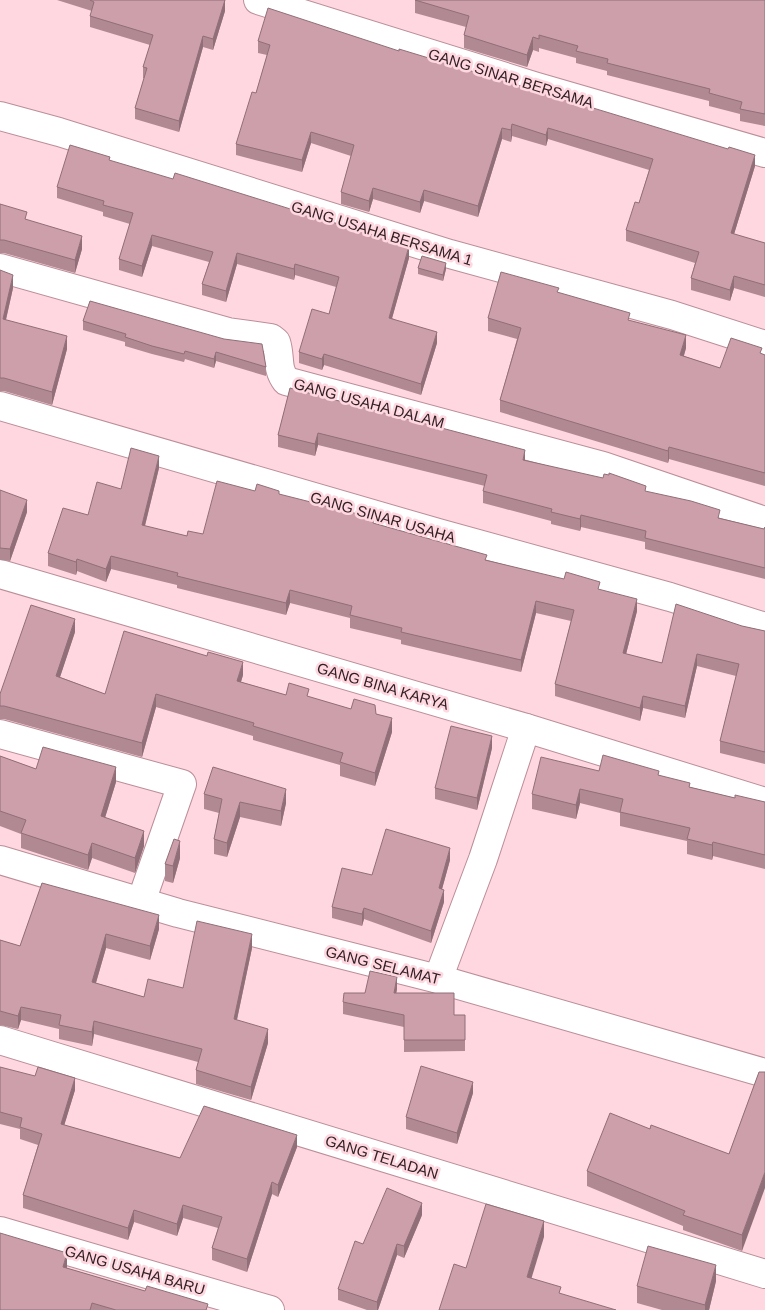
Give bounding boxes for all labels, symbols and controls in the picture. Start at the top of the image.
street label: GANG SINAR BERSAMA [426,45,596,111]
street label: GANG USAHA BERSAMA 1 [289,197,475,269]
street label: GANG USAHA DALAM [292,375,446,431]
street label: GANG SINAR USAHA [309,488,457,546]
street label: GANG BINA KARYA [315,659,451,713]
street label: GANG SELAMAT [324,943,442,987]
street label: GANG TELADAN [323,1132,441,1182]
street label: GANG USAHA BARU [63,1242,207,1298]

